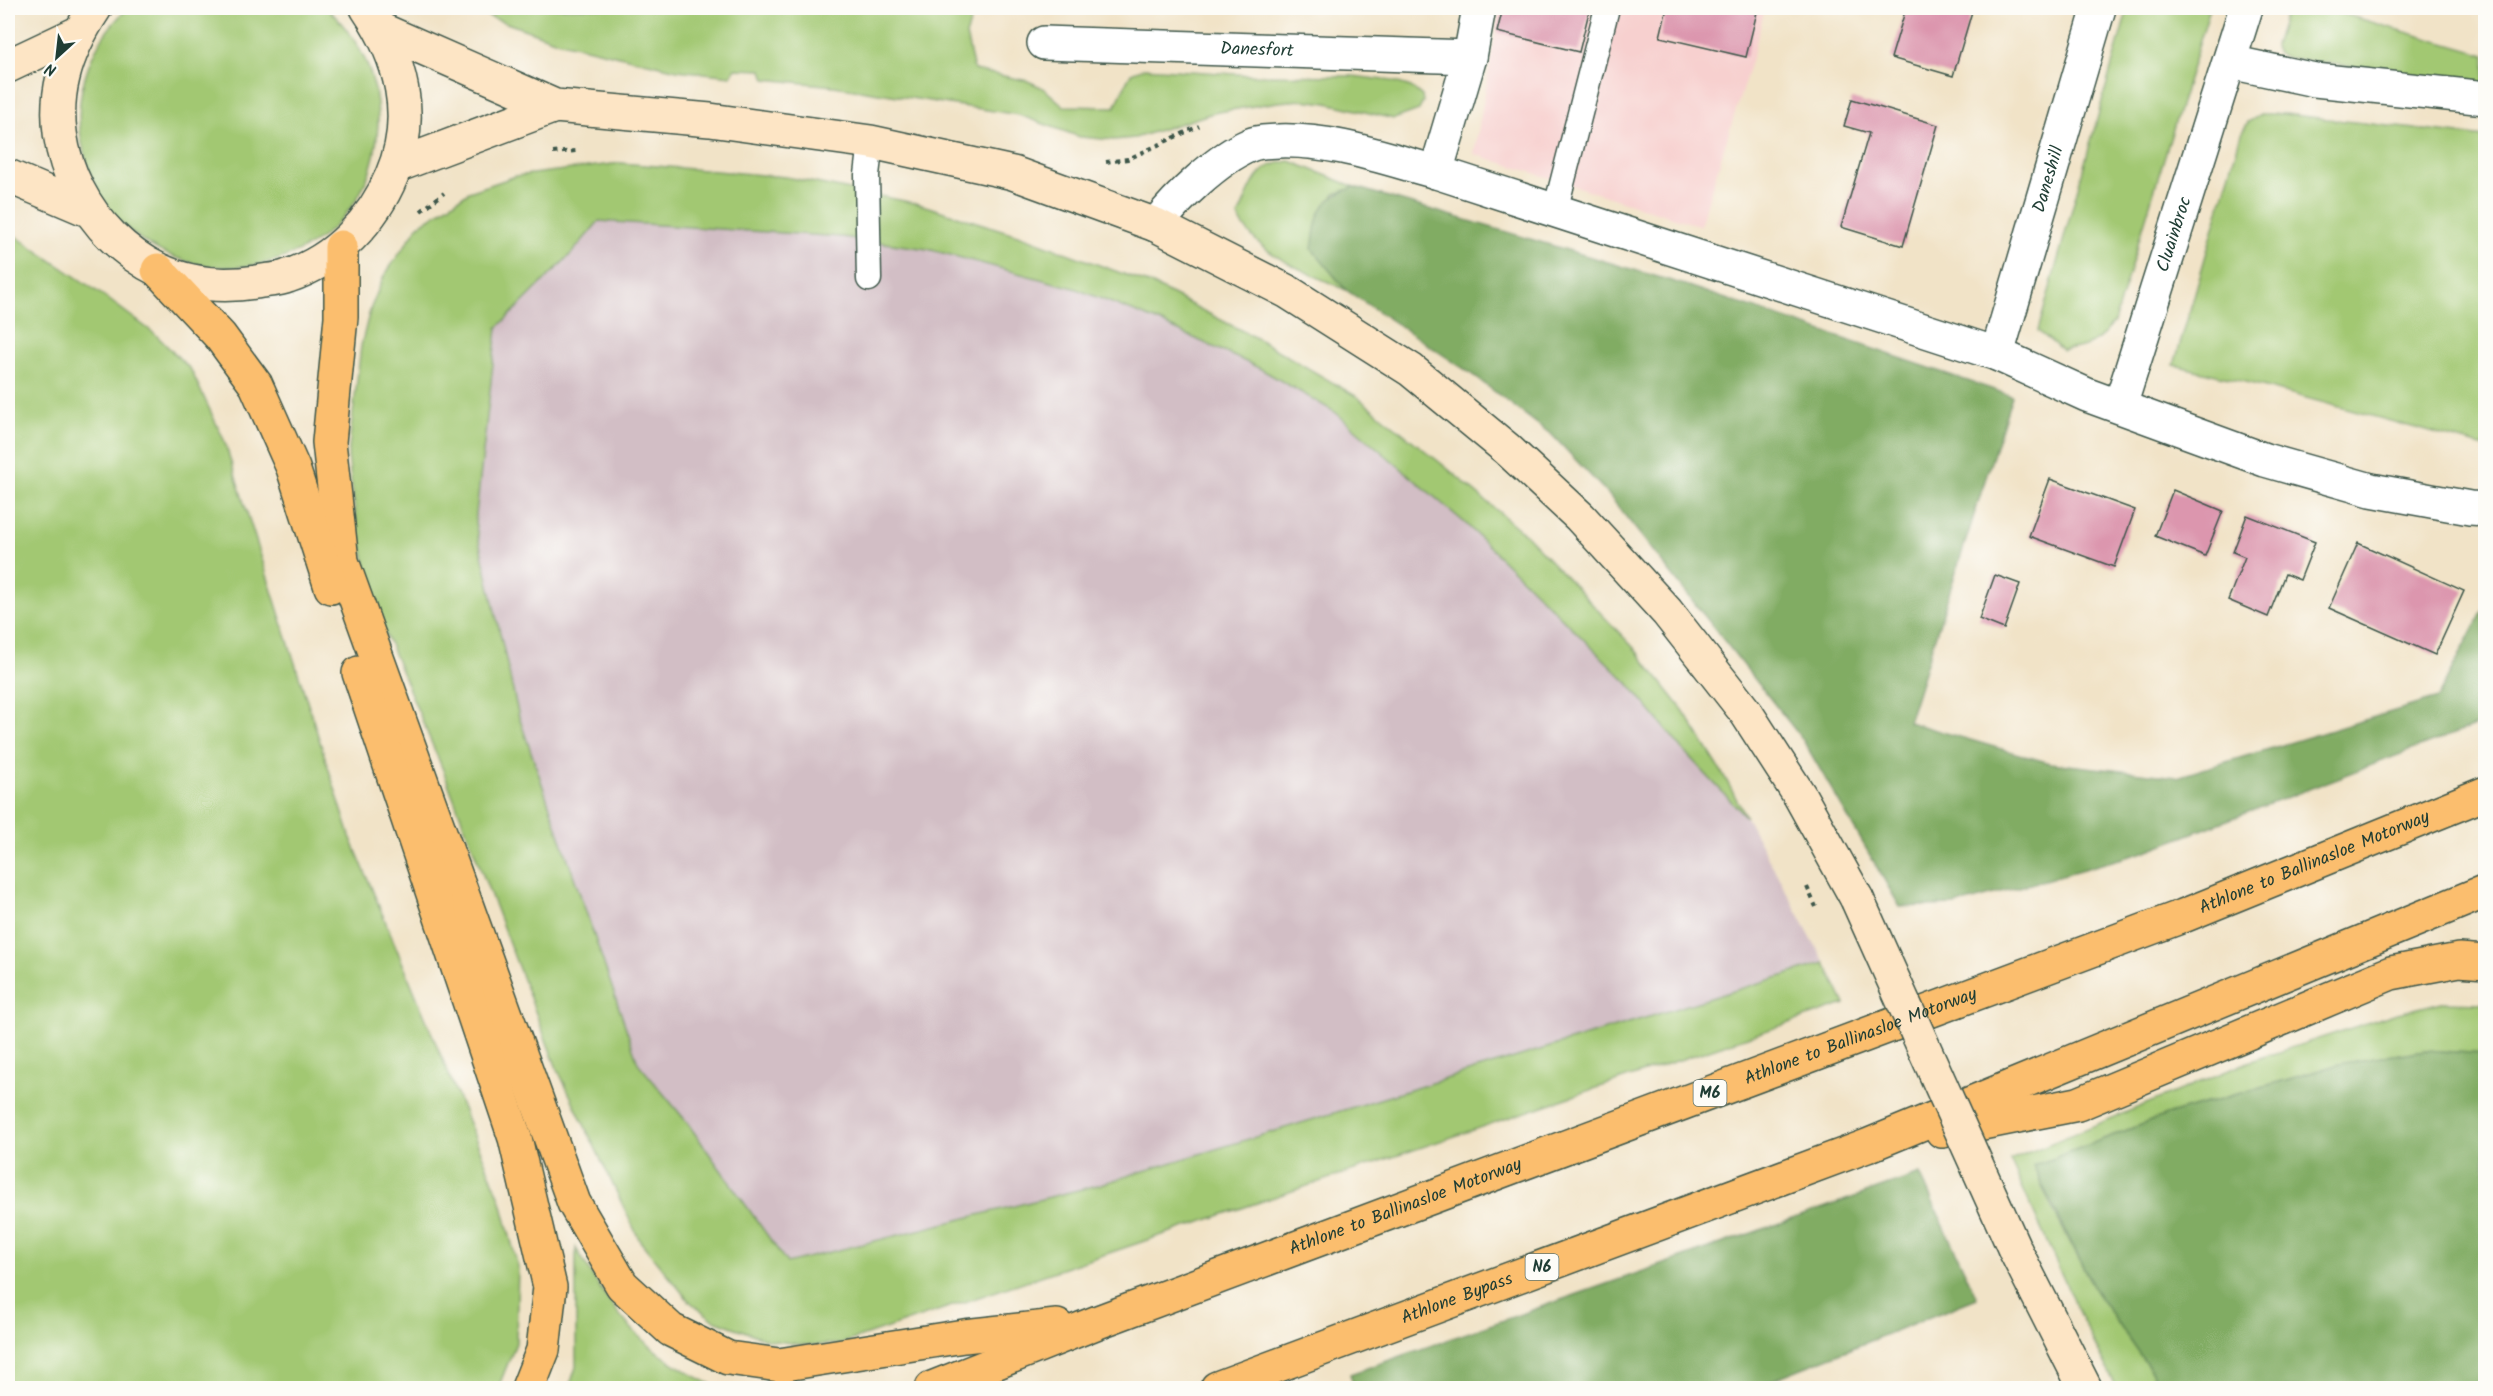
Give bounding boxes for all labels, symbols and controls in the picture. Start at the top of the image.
north arrow [27,27,87,87]
street label: Danesfort [1220,34,1295,66]
text: N [41,56,61,82]
street label: Daneshill [2025,142,2072,216]
street label: Cluainbroc [2149,193,2200,276]
street label: Athlone to Ballinasloe Motorway [2195,803,2435,922]
street label: Athlone to Ballinasloe Motorway [1740,980,1982,1093]
road number: M6 [1694,1080,1726,1106]
street label: Athlone to Ballinasloe Motorway [1285,1150,1527,1264]
road number: N6 [1526,1254,1558,1280]
street label: Athlone Bypass [1397,1264,1517,1333]

